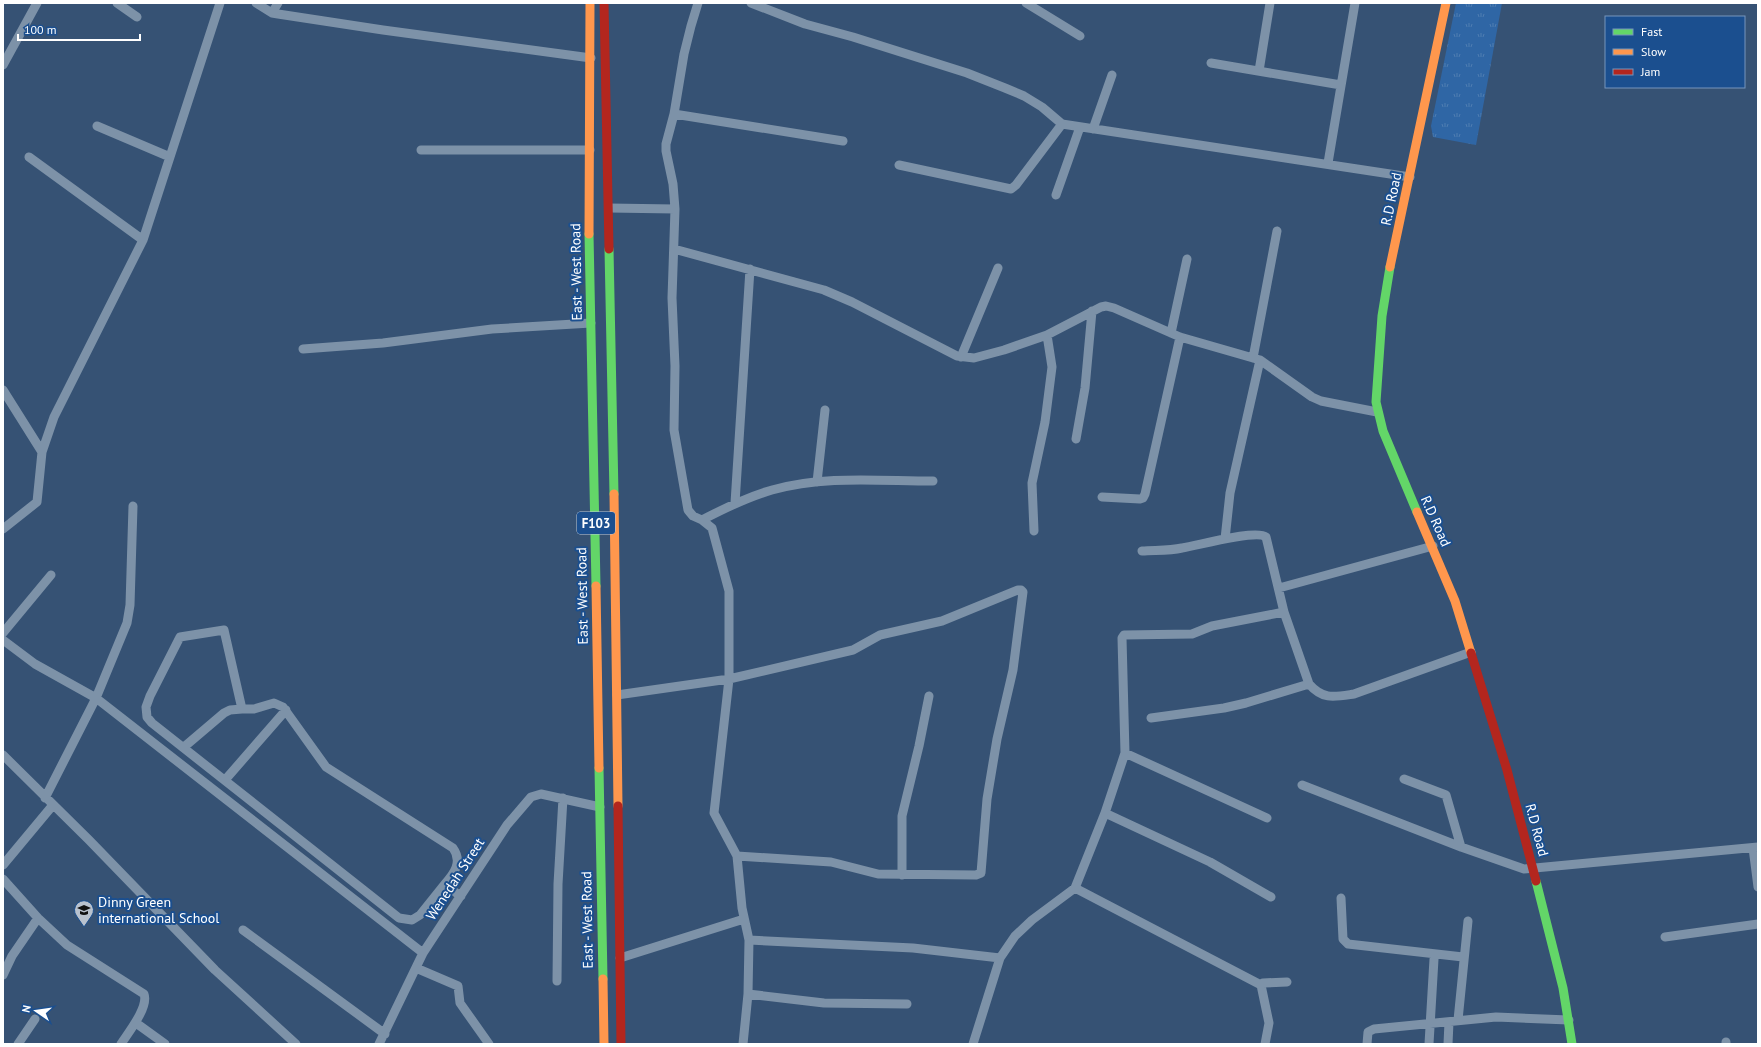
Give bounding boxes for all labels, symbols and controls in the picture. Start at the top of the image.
scale bar [18,16,140,42]
legend [1605,16,1745,88]
text: 100 m [24,22,57,37]
text: Fast [1641,24,1662,39]
text: Slow [1641,44,1666,59]
text: Jam [1640,64,1660,79]
street label: R.D Road [1377,171,1405,227]
street label: East - West Road [566,223,586,321]
street label: R.D Road [1417,493,1455,549]
road number: F103 [577,512,615,534]
street label: East - West Road [572,547,592,645]
street label: R.D Road [1521,802,1553,858]
street label: Wenedah Street [422,834,488,924]
street label: East - West Road [577,871,597,969]
place label: Dinny Green international School [98,893,219,927]
school or university icon: Dinny Green international School [73,899,95,927]
north arrow [16,991,56,1031]
text: N [19,1004,34,1014]

